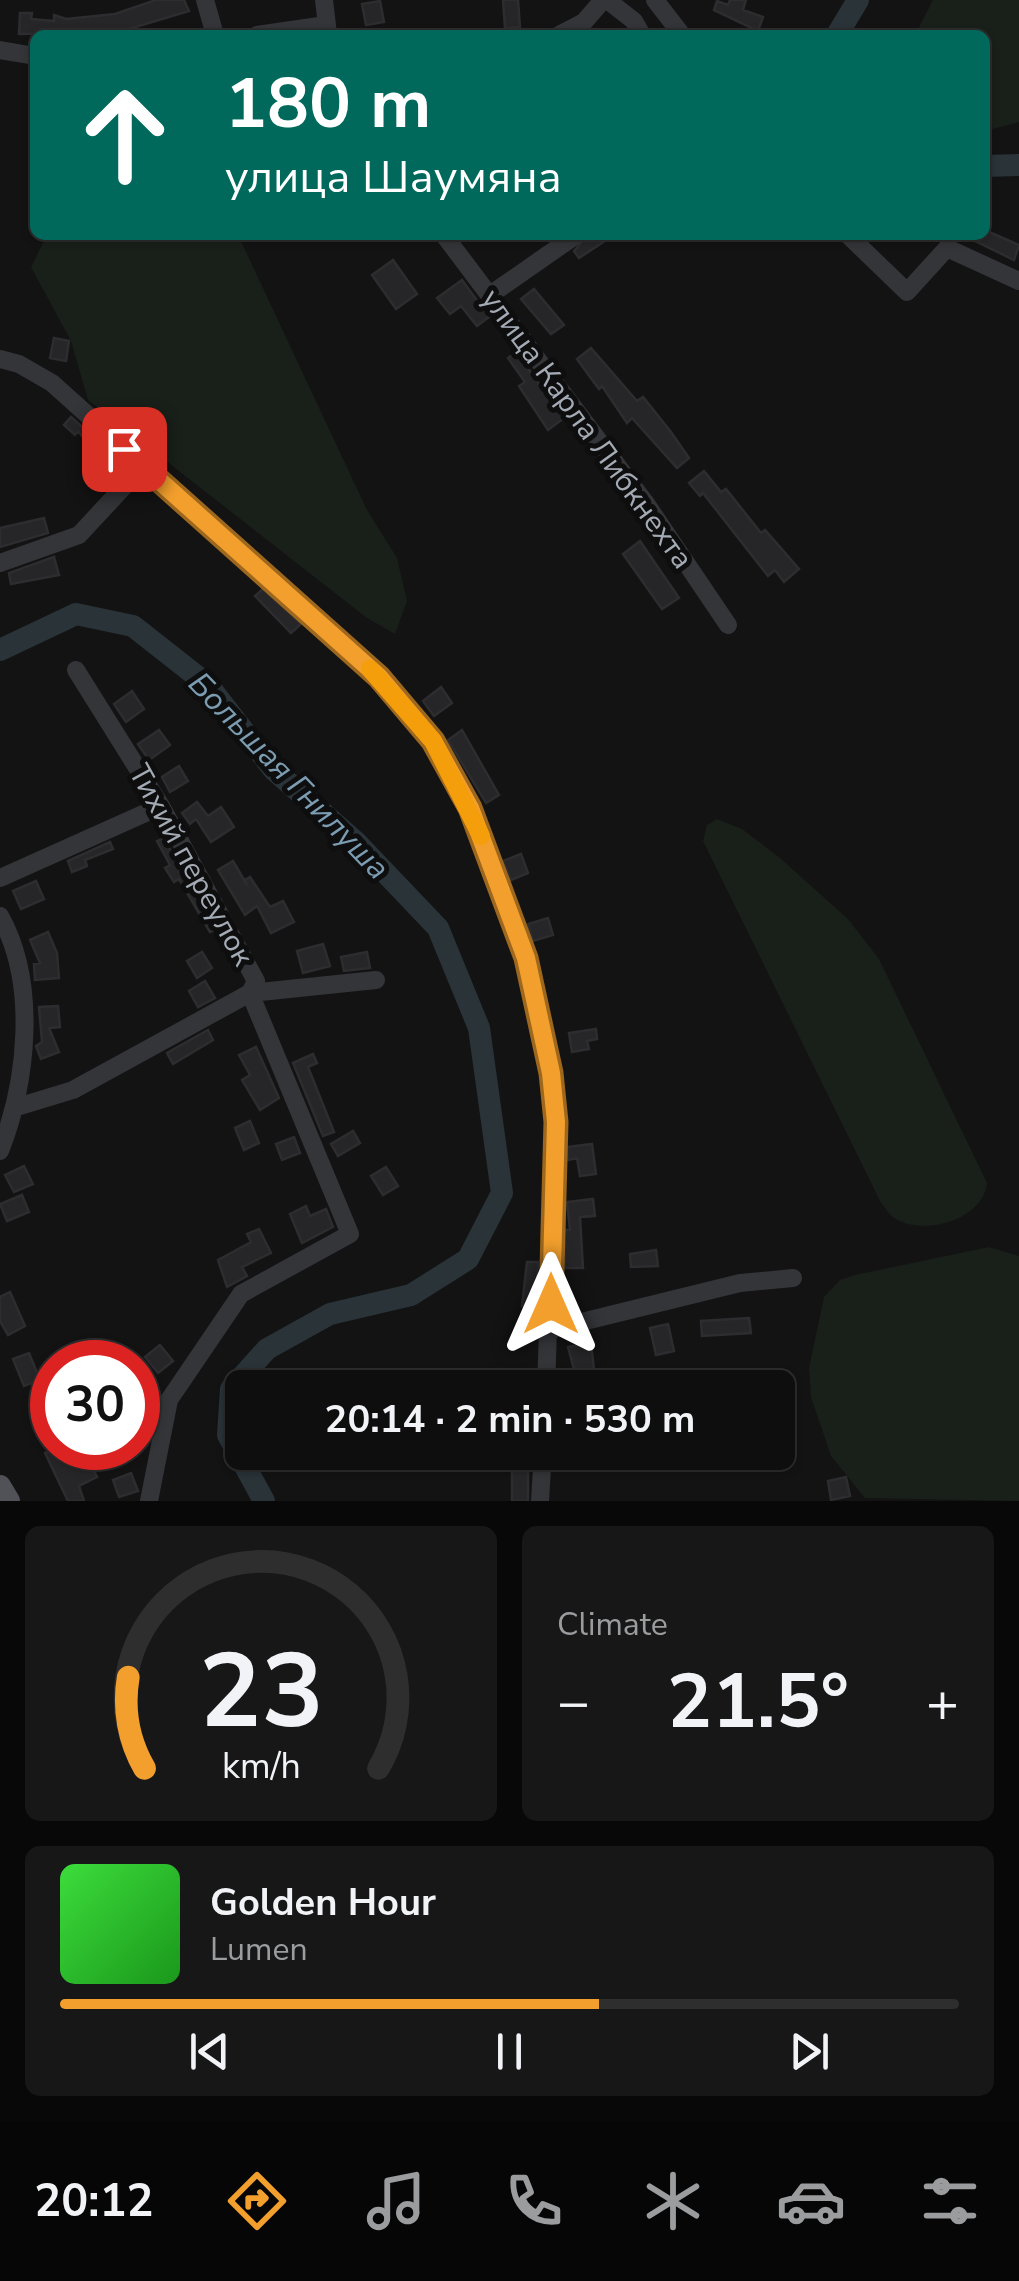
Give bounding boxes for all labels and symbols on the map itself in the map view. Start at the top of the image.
street label: улица Карла Либкнехта [471,281,703,577]
pin [82,407,167,492]
water label: Большая Гнилуша [179,663,399,889]
street label: Тихий переулок [119,757,263,973]
position arrow [499,1252,603,1356]
speed limit sign: 30 [30,1340,160,1470]

